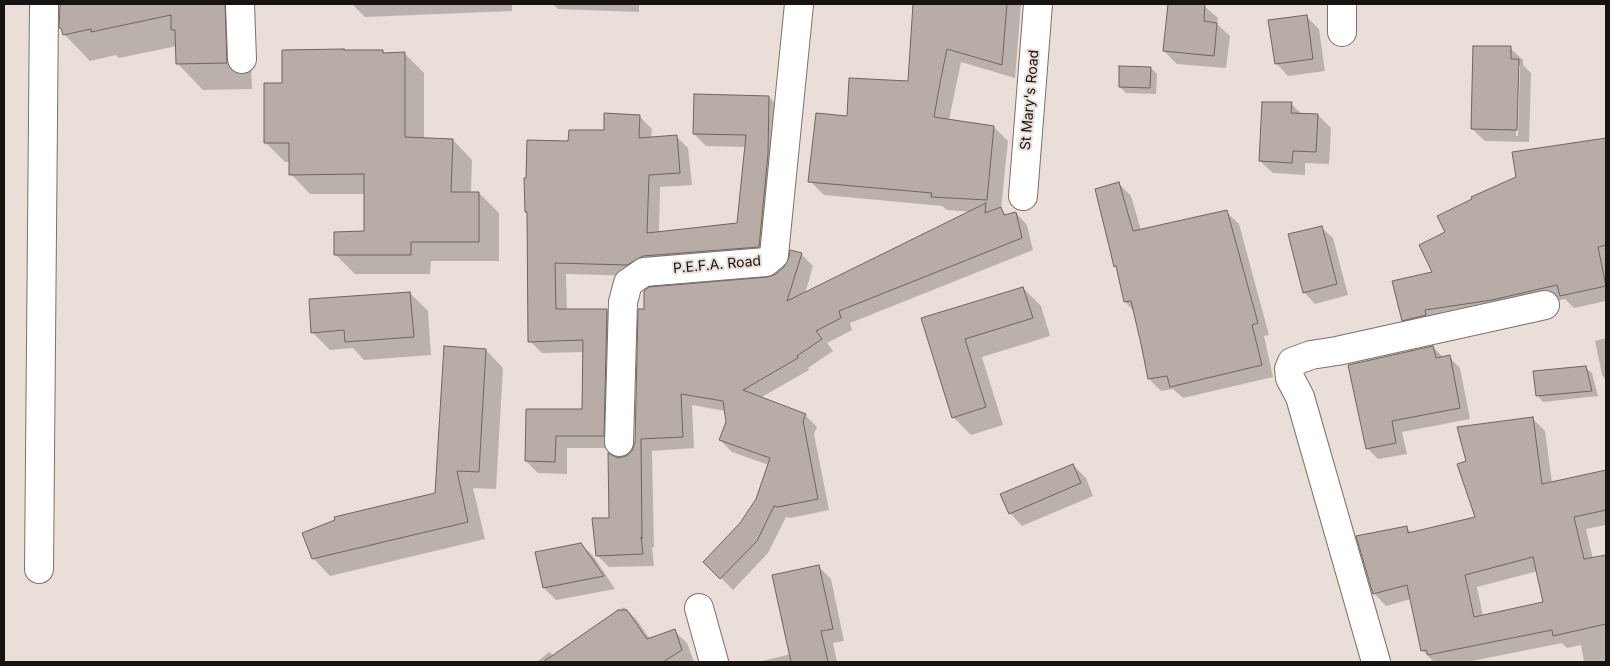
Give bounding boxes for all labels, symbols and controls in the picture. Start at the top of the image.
street label: St Mary's Road [1017,49,1043,151]
street label: P.E.F.A. Road [672,253,762,277]

